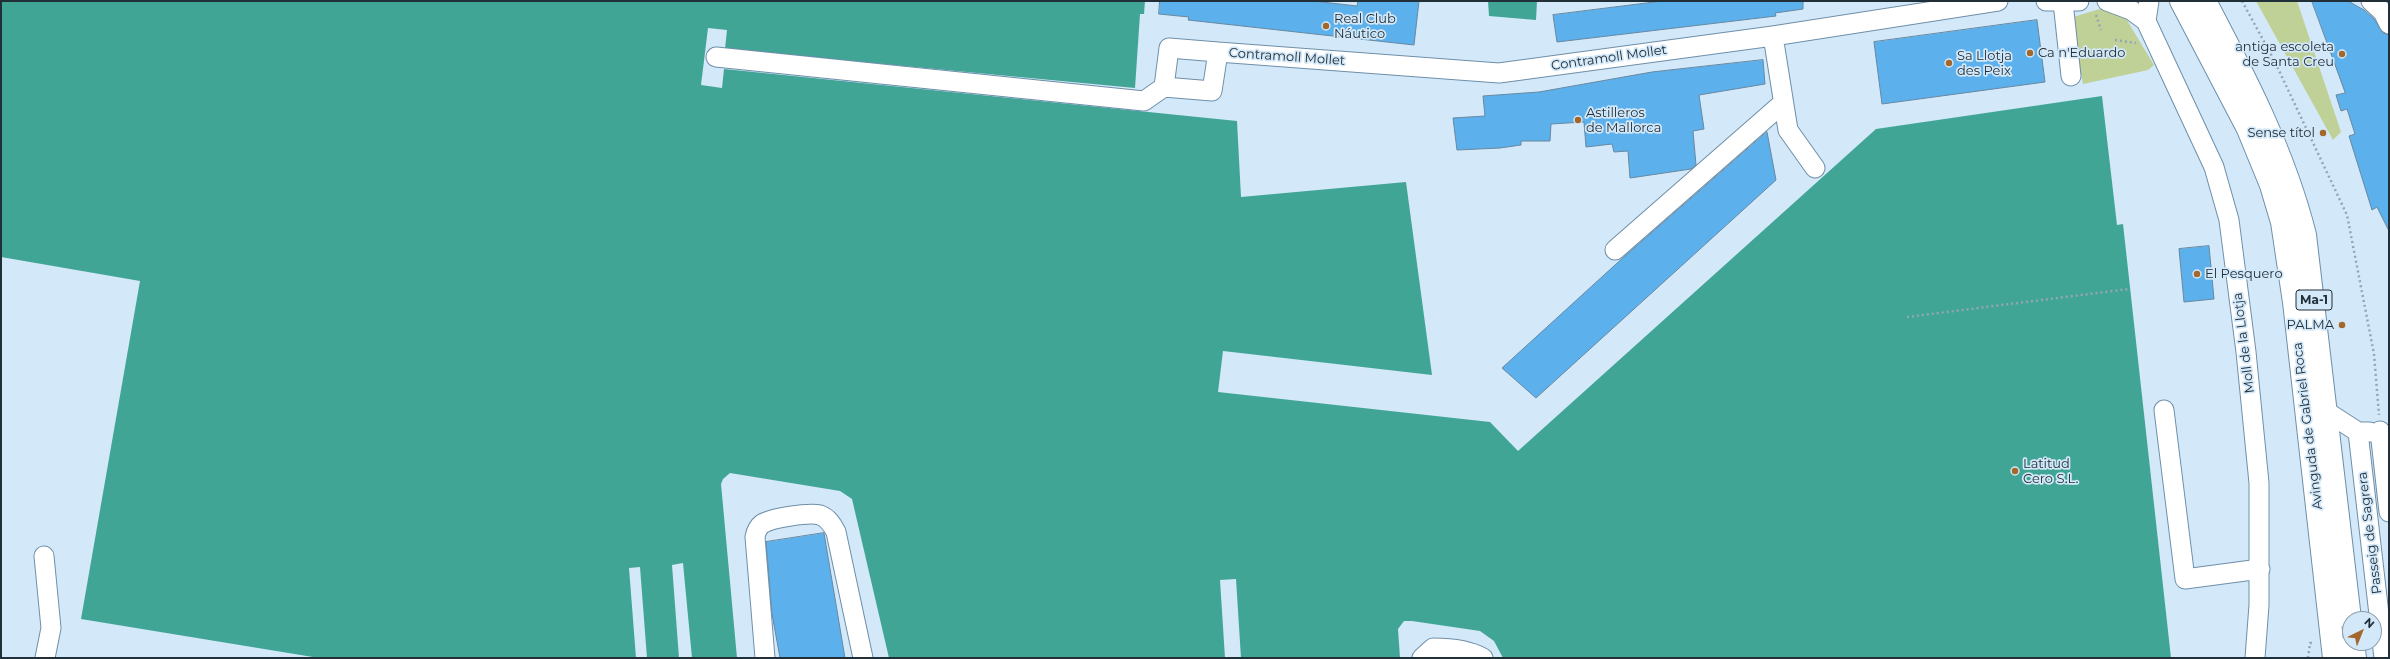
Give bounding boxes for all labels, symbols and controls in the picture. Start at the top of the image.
place label: Real Club Náutico [1334,11,1396,42]
marker: Real Club Náutico [1321,21,1331,31]
place label: antiga escoleta de Santa Creu [2235,39,2334,70]
street label: Contramoll Mollet [1550,42,1668,74]
street label: Contramoll Mollet [1228,45,1346,69]
place label: Ca n'Eduardo [2038,45,2125,61]
place label: Sa Llotja des Peix [1957,48,2012,79]
marker: Ca n'Eduardo [2025,48,2035,58]
marker: antiga escoleta de Santa Creu [2337,49,2347,59]
marker: Sa Llotja des Peix [1944,58,1954,68]
place label: Astilleros de Mallorca [1586,105,1661,136]
marker: Astilleros de Mallorca [1573,115,1583,125]
place label: Sense títol [2247,125,2315,141]
marker: Sense títol [2318,128,2328,138]
place label: El Pesquero [2205,266,2283,282]
marker: El Pesquero [2192,269,2202,279]
road number: Ma-1 [2296,290,2332,310]
street label: Moll de la Llotja [2230,292,2258,394]
place label: PALMA [2287,317,2334,333]
marker: PALMA [2337,320,2347,330]
street label: Avinguda de Gabriel Roca [2290,342,2326,510]
place label: Latitud Cero S.L. [2023,456,2078,487]
marker: Latitud Cero S.L. [2010,466,2020,476]
street label: Passeig de Sagrera [2355,471,2385,595]
north arrow [2342,611,2382,651]
text: N [2361,615,2378,631]

